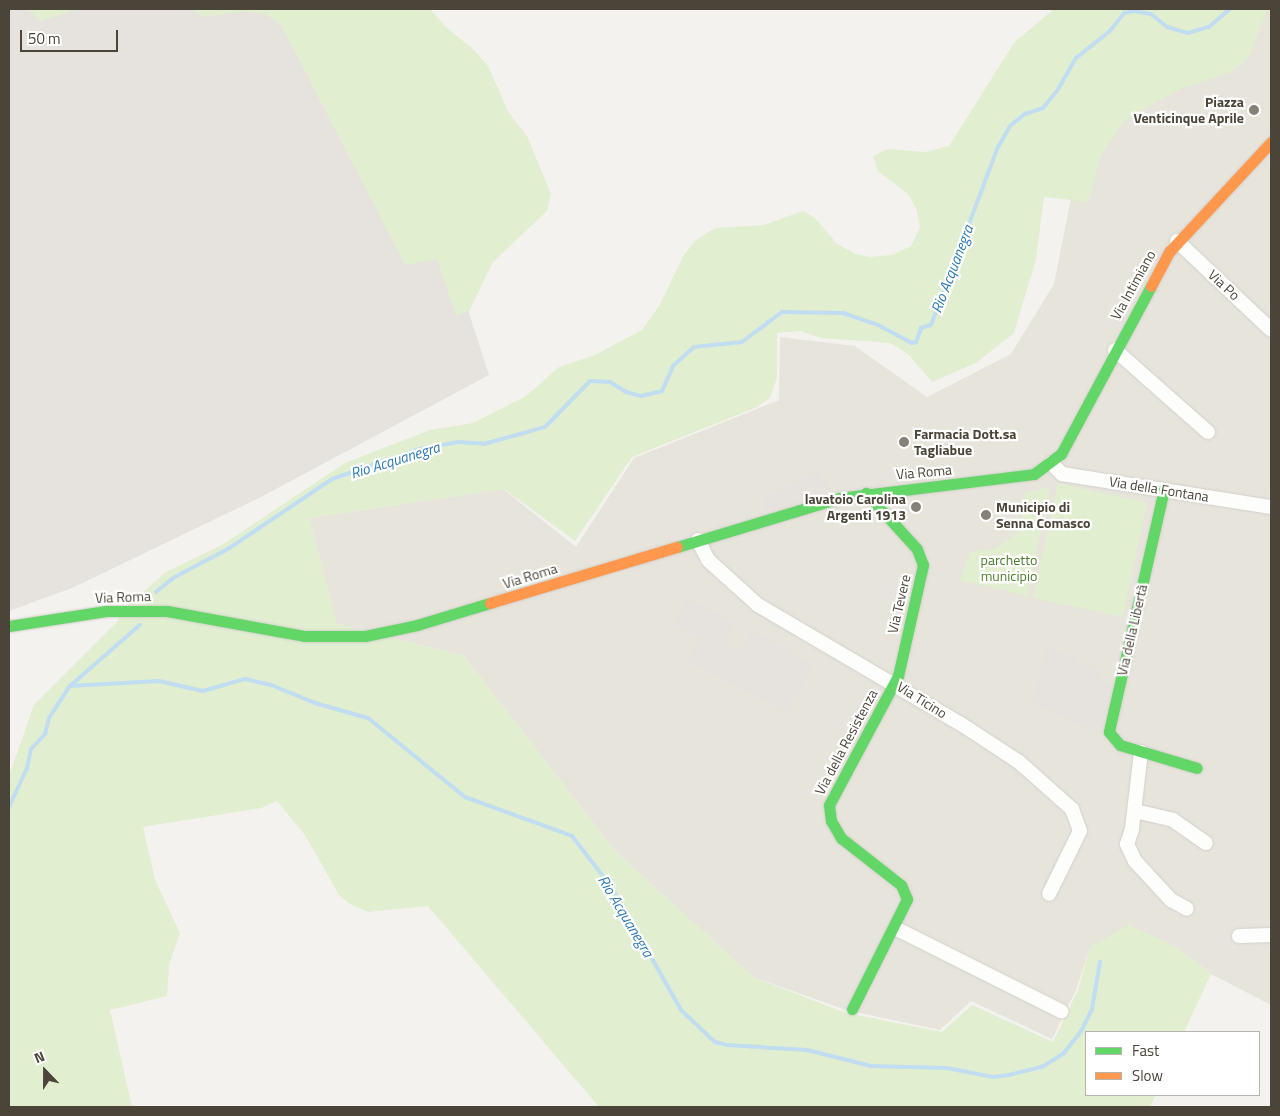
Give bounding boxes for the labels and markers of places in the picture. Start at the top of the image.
place label: Piazza Venticinque Aprile [1133,94,1244,126]
marker: Piazza Venticinque Aprile [1248,104,1260,116]
place label: Farmacia Dott.sa Tagliabue [914,426,1016,458]
marker: Farmacia Dott.sa Tagliabue [898,436,910,448]
place label: lavatoio Carolina Argenti 1913 [805,491,906,524]
place label: Municipio di Senna Comasco [996,499,1091,532]
marker: lavatoio Carolina Argenti 1913 [910,501,922,513]
marker: Municipio di Senna Comasco [980,509,992,521]

